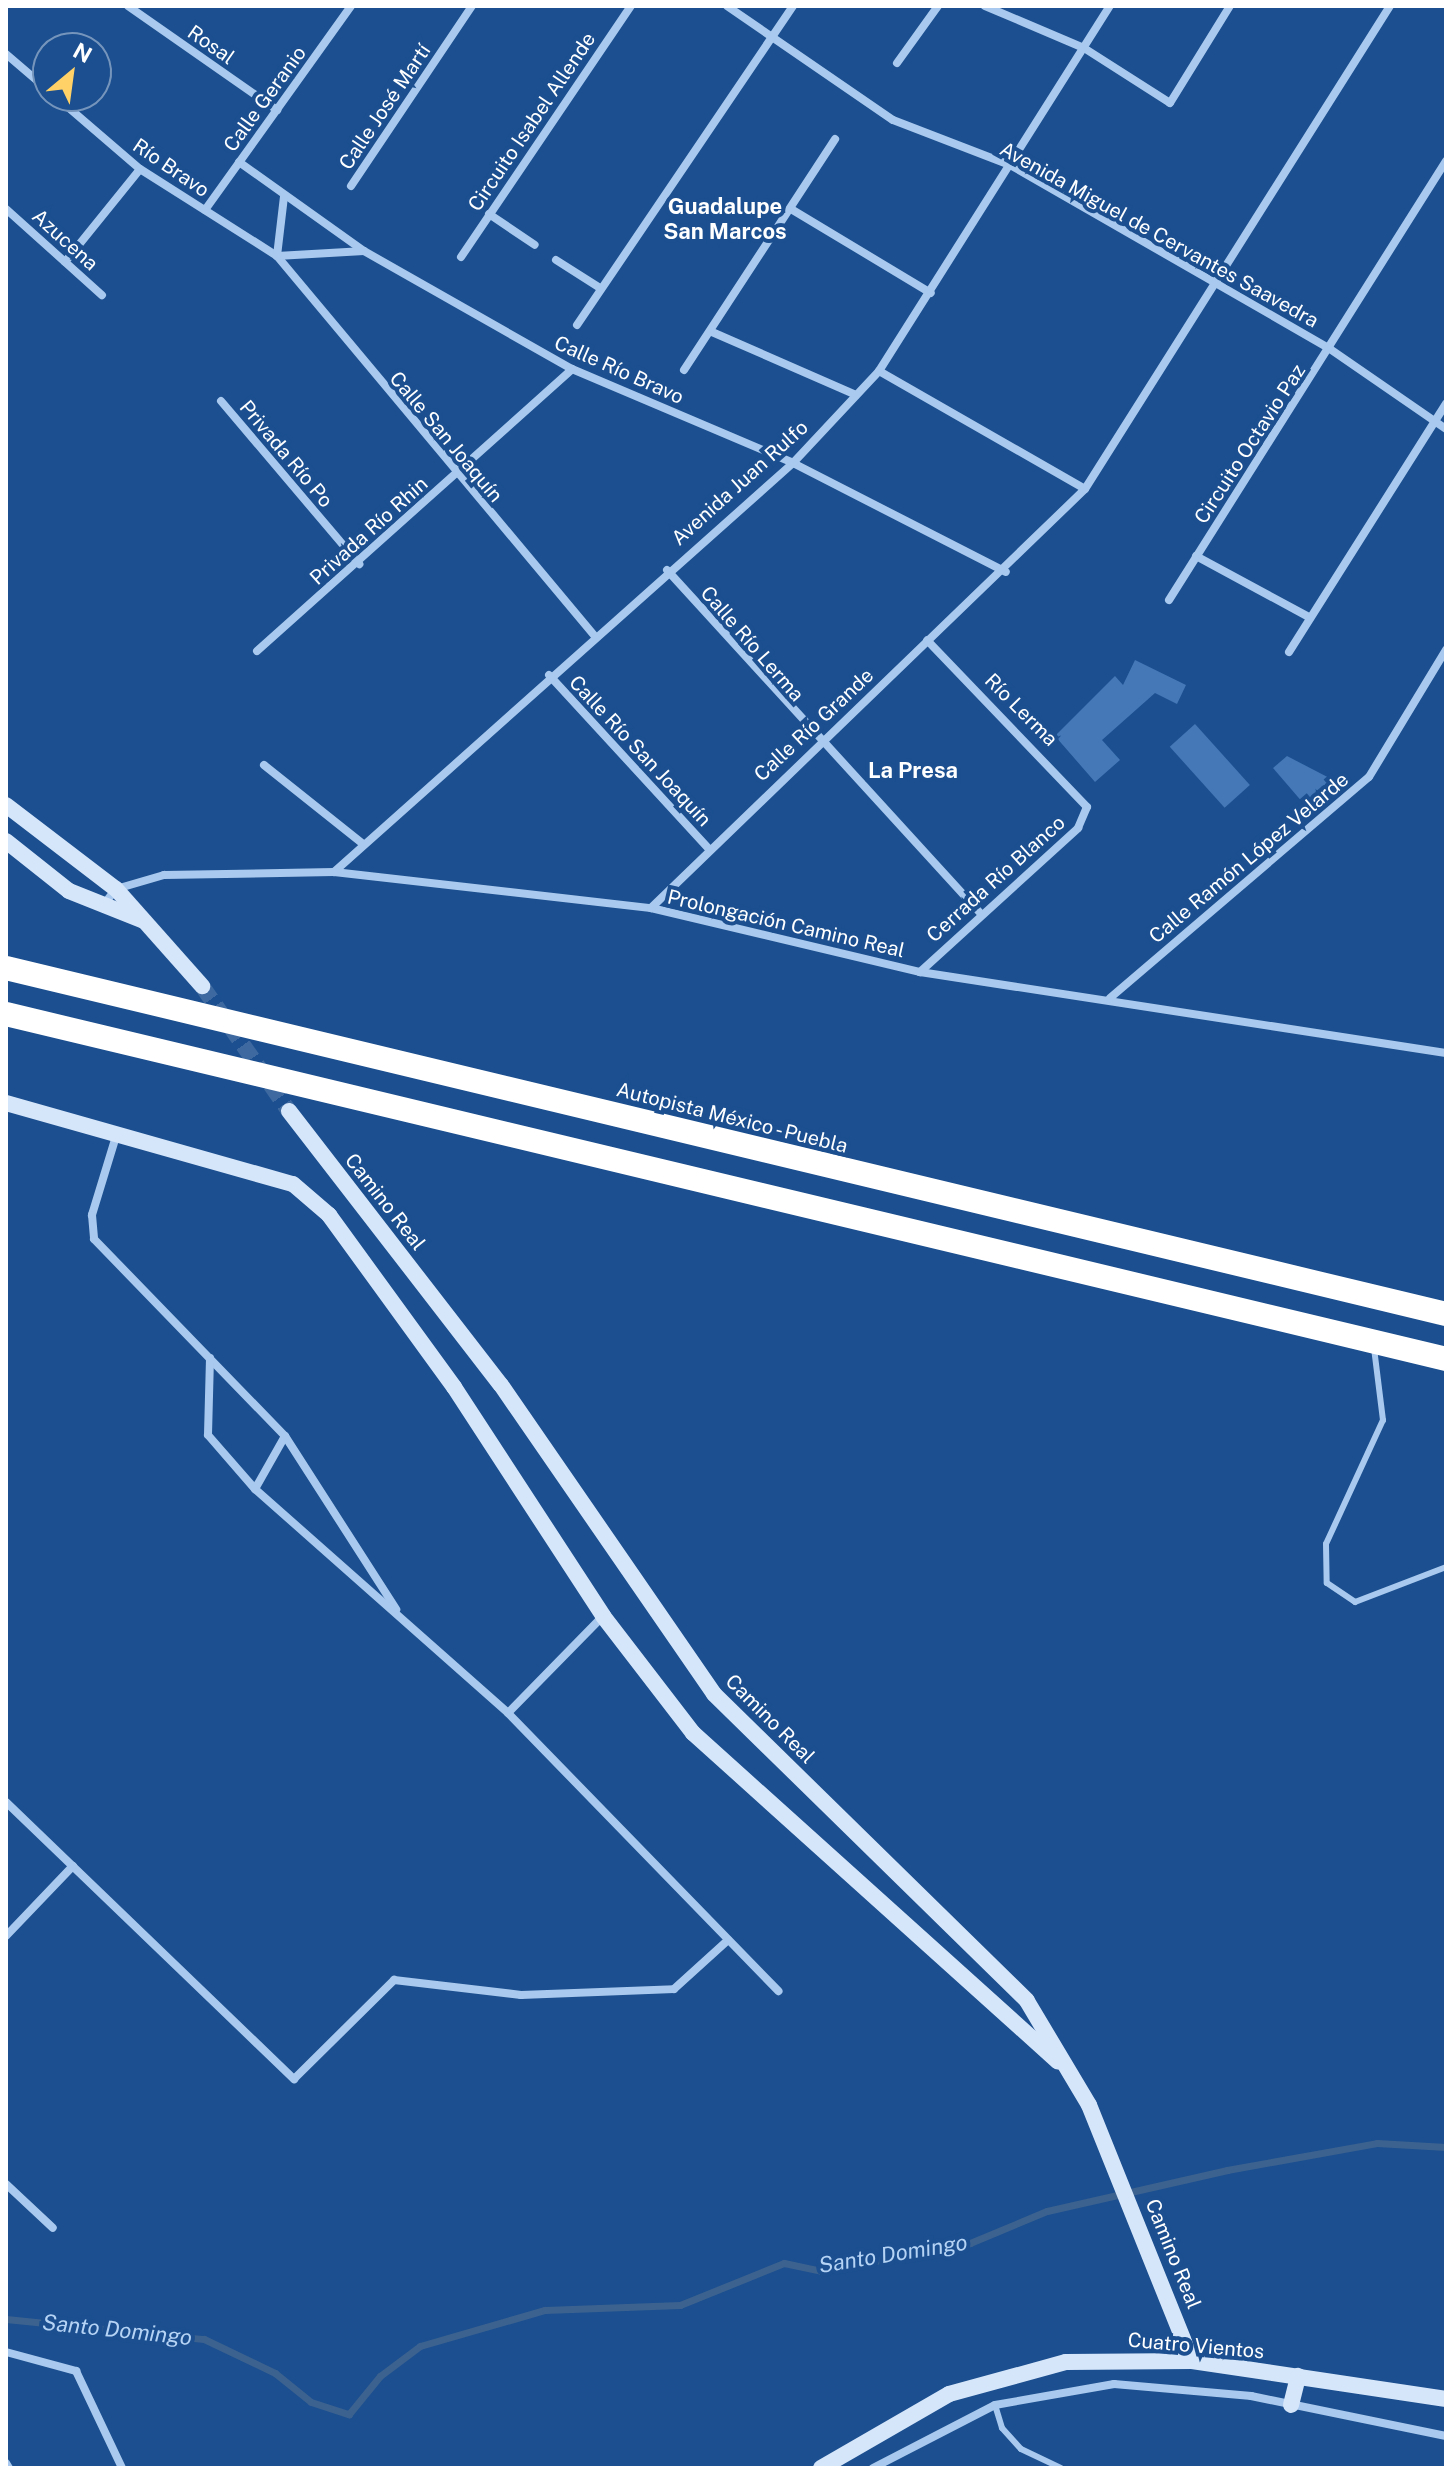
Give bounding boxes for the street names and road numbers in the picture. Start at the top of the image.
street label: Rosal [183,20,239,70]
street label: Circuito Isabel Allende [463,28,601,216]
street label: Calle José Martí [334,40,436,174]
street label: Calle Geranio [219,42,311,156]
street label: Río Bravo [128,134,214,202]
street label: Avenida Miguel de Cervantes Saavedra [995,137,1323,333]
street label: Azucena [27,204,103,276]
street label: Calle Río Bravo [550,331,688,409]
street label: Circuito Octavio Paz [1189,360,1311,528]
street label: Calle San Joaquín [384,367,508,507]
street label: Privada Río Po [234,396,338,512]
street label: Avenida Juan Rulfo [667,415,813,551]
street label: Privada Río Rhin [305,472,433,590]
street label: Calle Río Lerma [695,581,809,707]
street label: Calle Río Grande [749,664,879,786]
street label: Río Lerma [980,669,1062,751]
street label: Calle Río San Joaquín [564,671,716,831]
street label: Calle Ramón López Velarde [1144,767,1354,949]
street label: Cerrada Río Blanco [922,811,1070,947]
street label: Prolongación Camino Real [665,885,907,963]
street label: Autopista México - Puebla [611,1077,853,1159]
street label: Camino Real [340,1149,430,1255]
street label: Camino Real [720,1669,820,1769]
street label: Camino Real [1140,2196,1206,2312]
street label: Cuatro Vientos [1127,2328,1265,2364]

